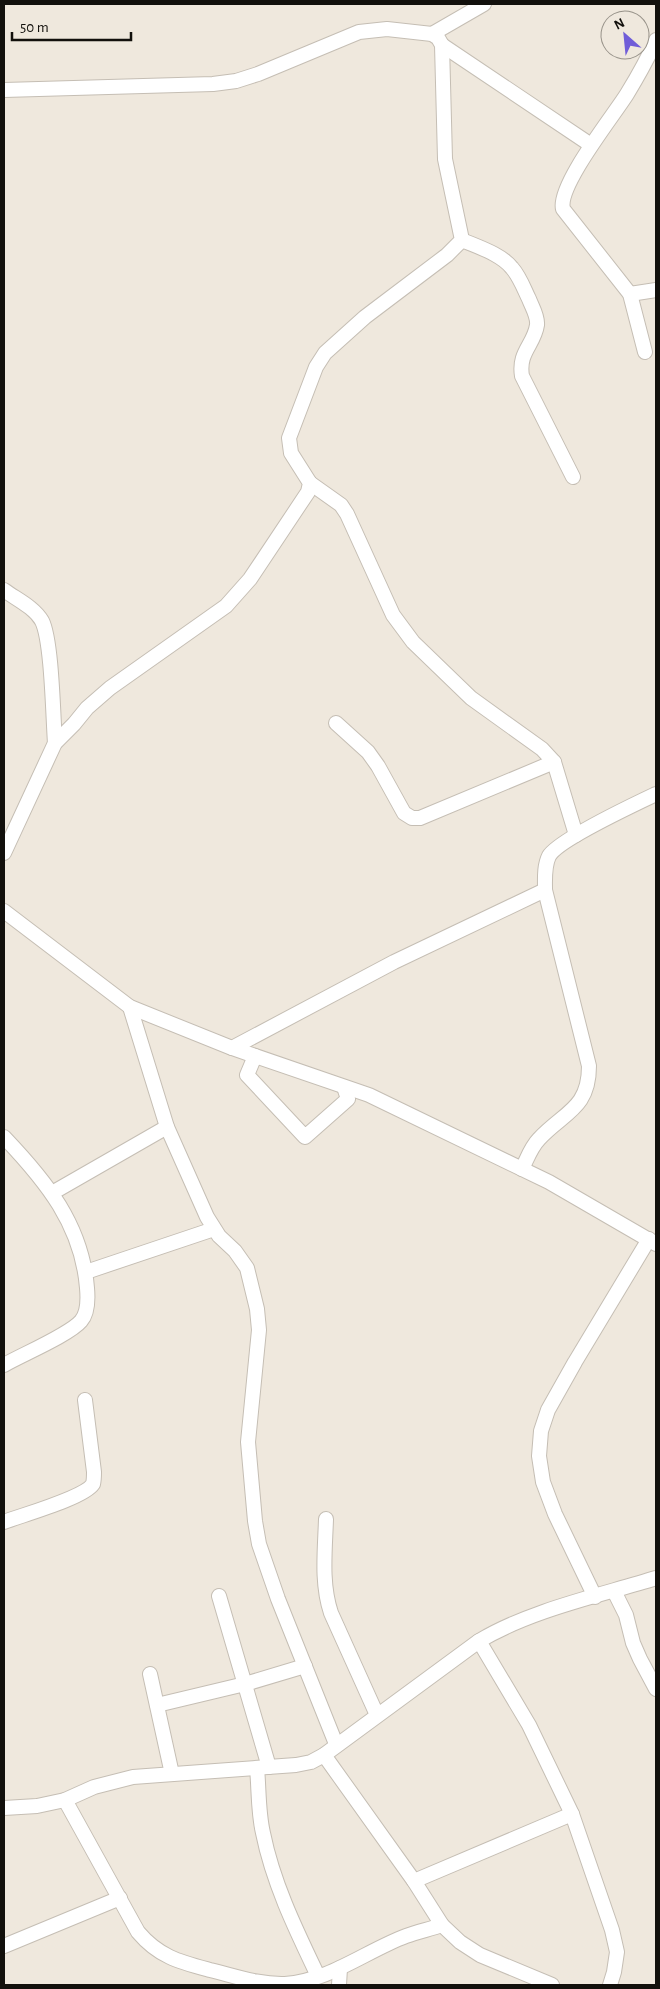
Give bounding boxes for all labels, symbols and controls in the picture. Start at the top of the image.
scale bar [12,10,131,42]
north arrow [600,10,650,60]
text: N [612,16,627,33]
text: 50 m [20,20,49,35]

